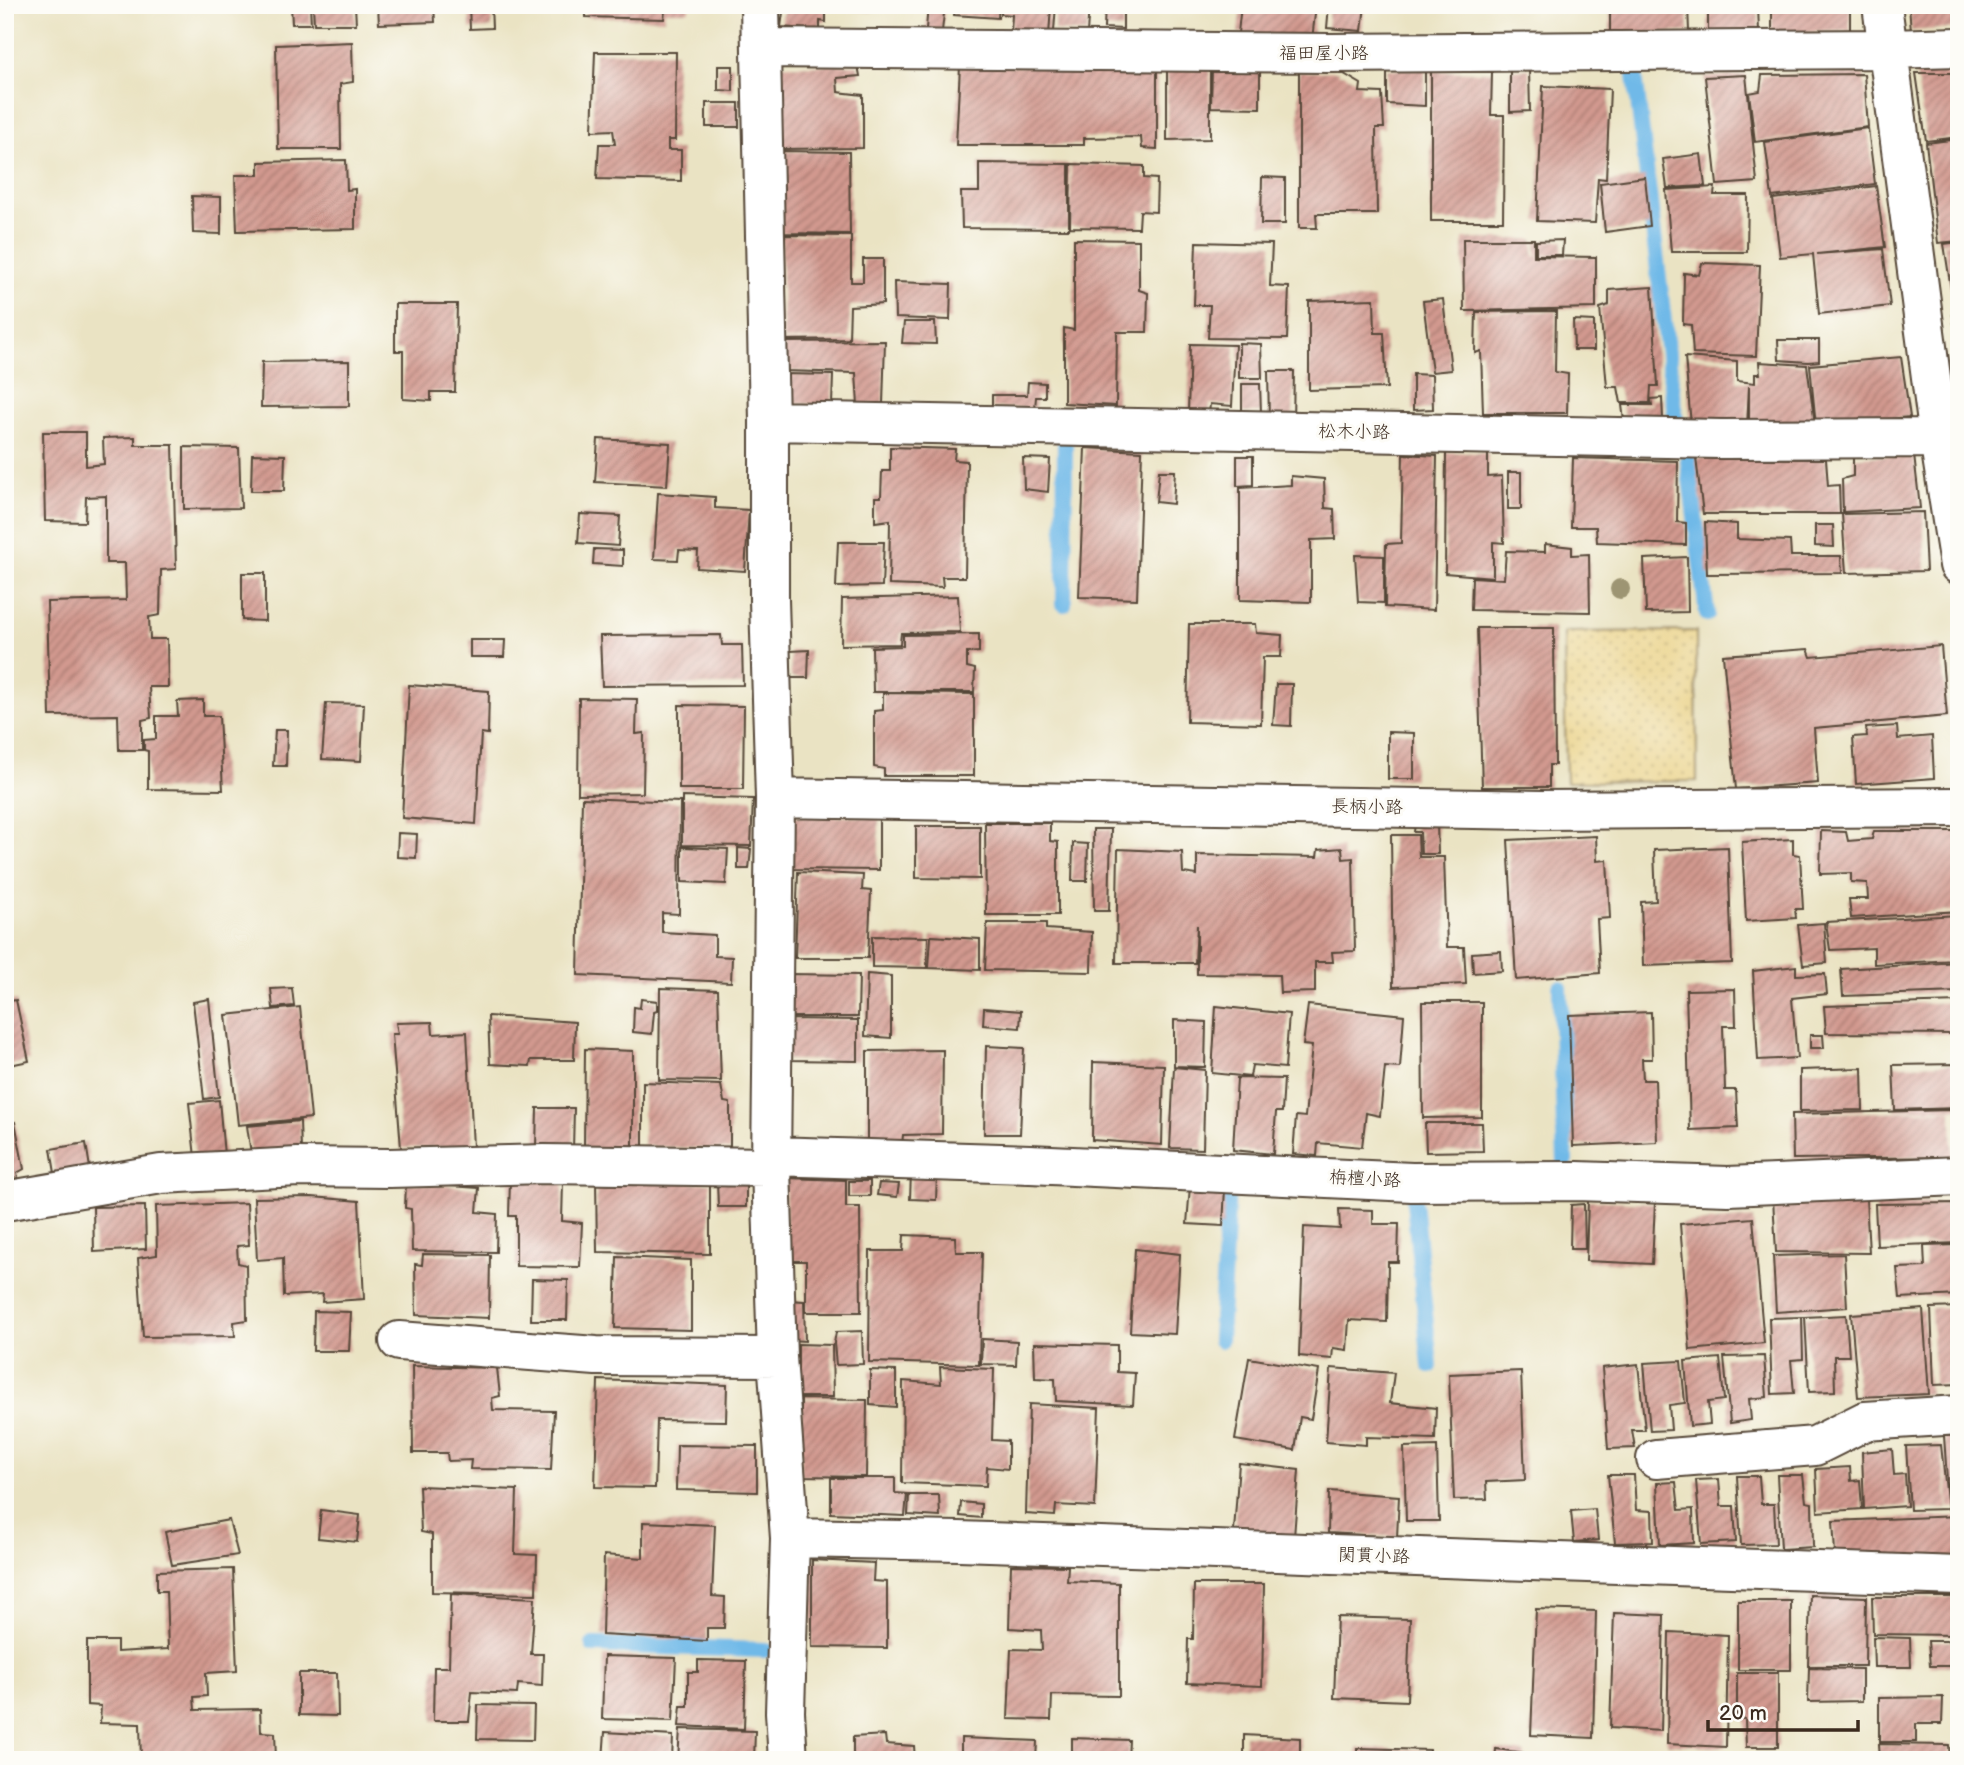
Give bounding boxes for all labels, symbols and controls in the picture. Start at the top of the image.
street label: 福田屋小路 [1279,43,1369,64]
street label: 松木小路 [1318,421,1390,443]
street label: 長柄小路 [1331,796,1403,818]
street label: 栴檀小路 [1328,1167,1402,1191]
street label: 関貫小路 [1338,1544,1410,1568]
scale bar [1708,1688,1859,1732]
text: 20 m [1719,1701,1767,1726]

